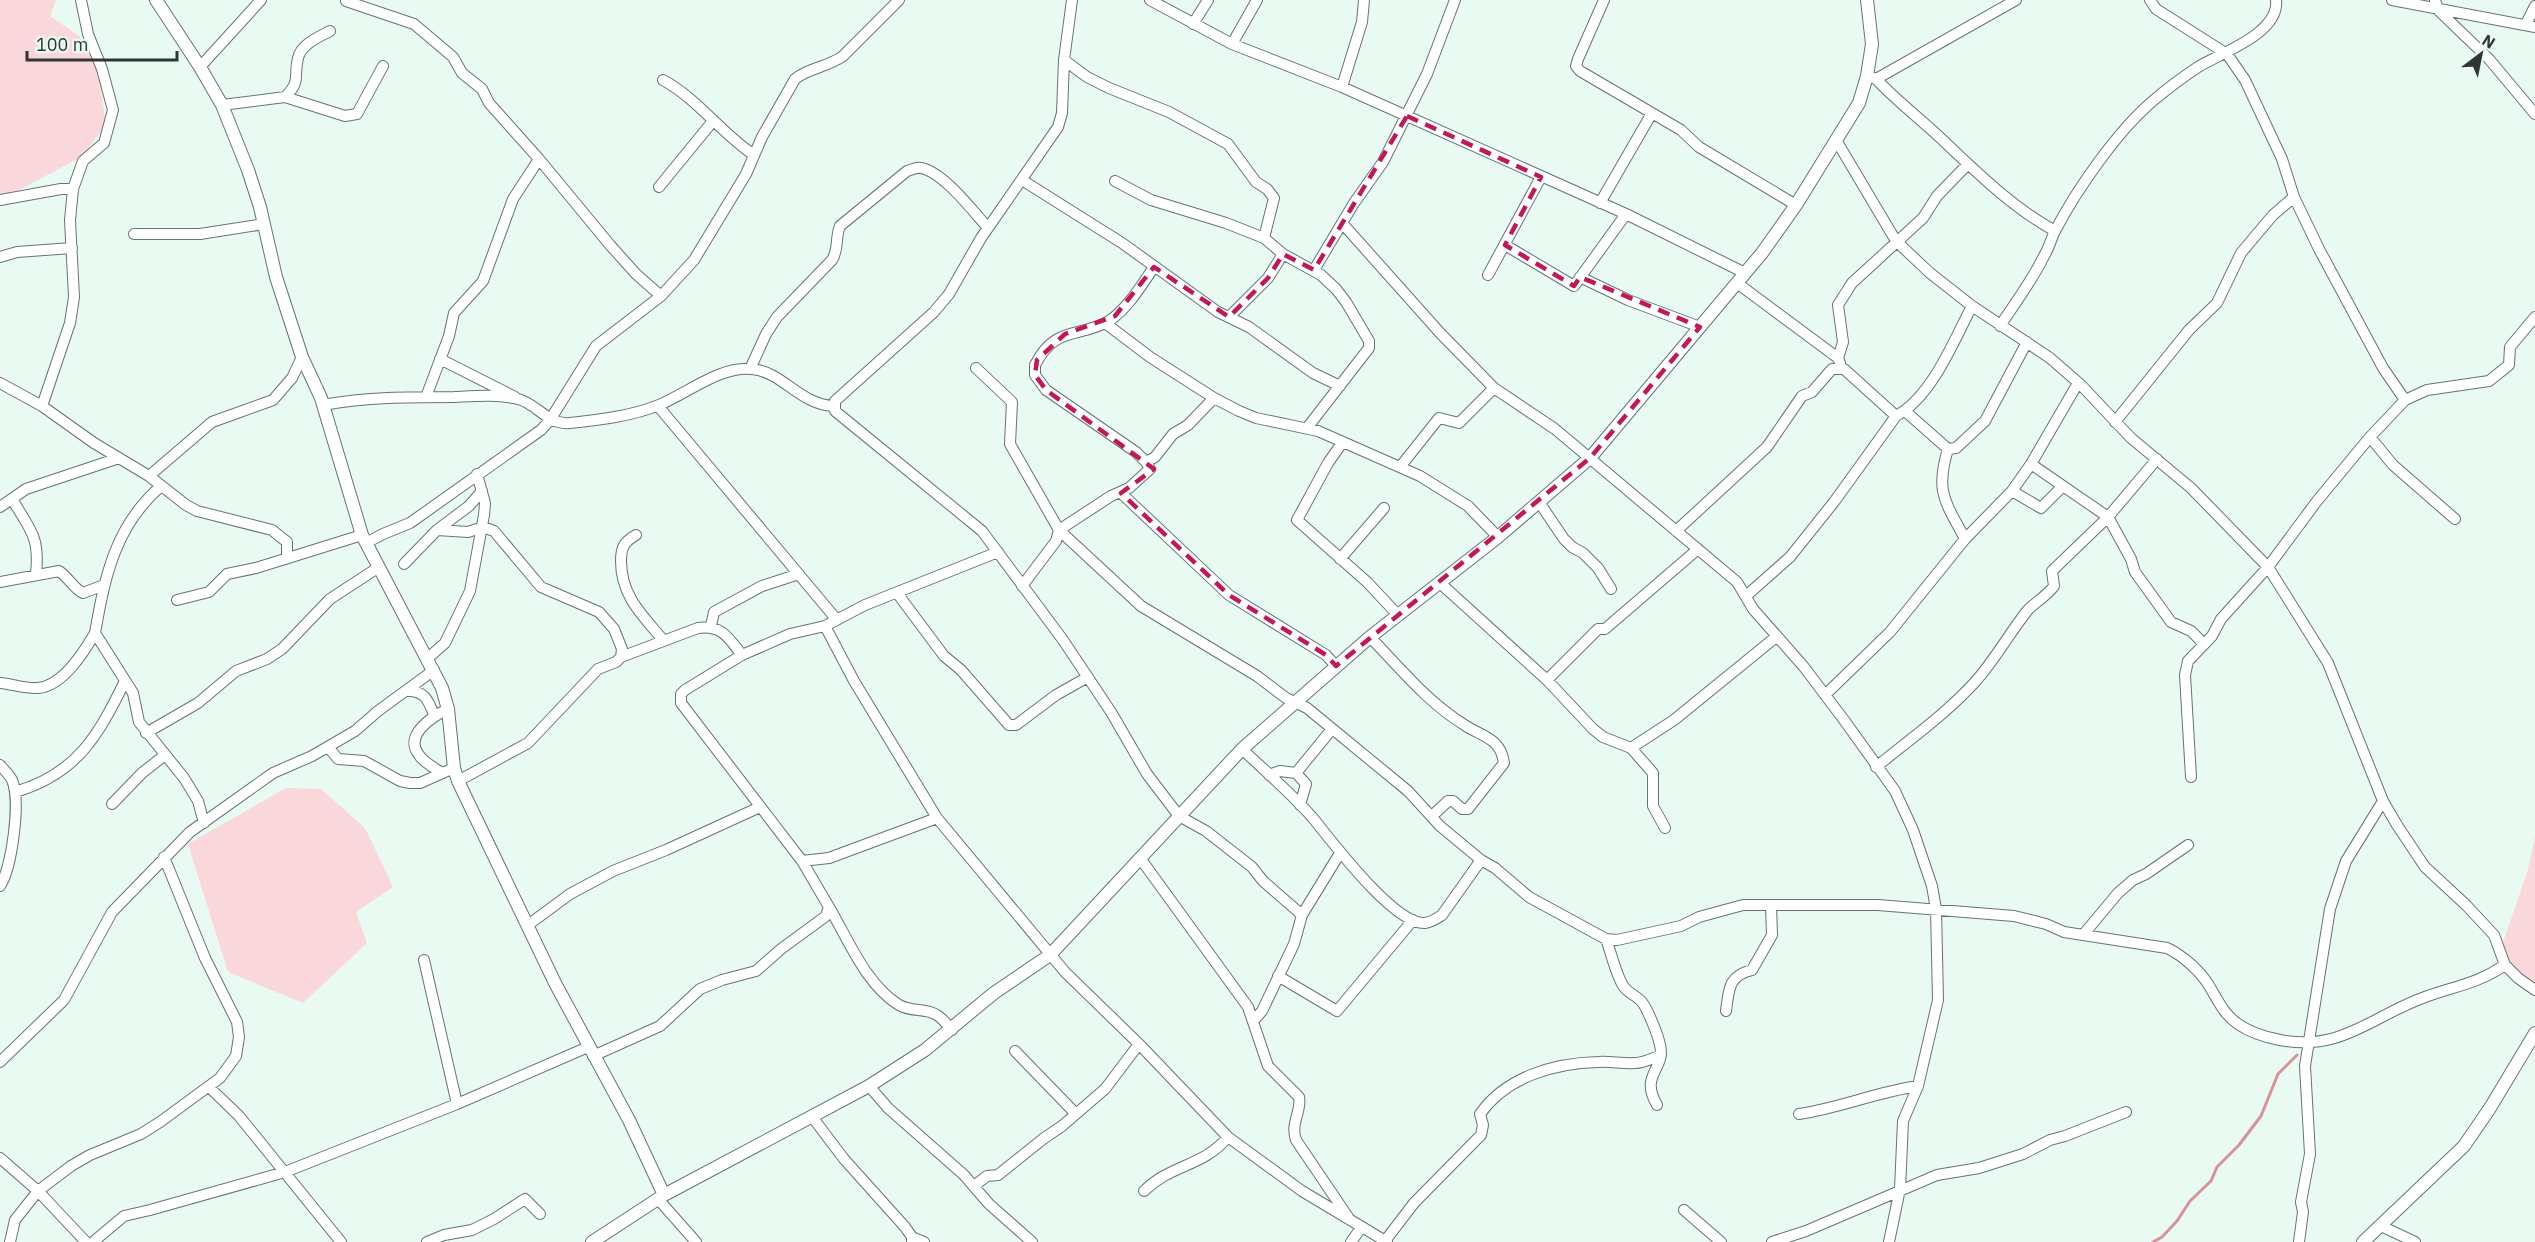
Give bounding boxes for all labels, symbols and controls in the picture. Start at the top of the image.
scale bar [27,24,177,62]
north arrow [2451,24,2511,84]
text: N [2479,30,2499,53]
text: 100 m [36,33,88,56]

